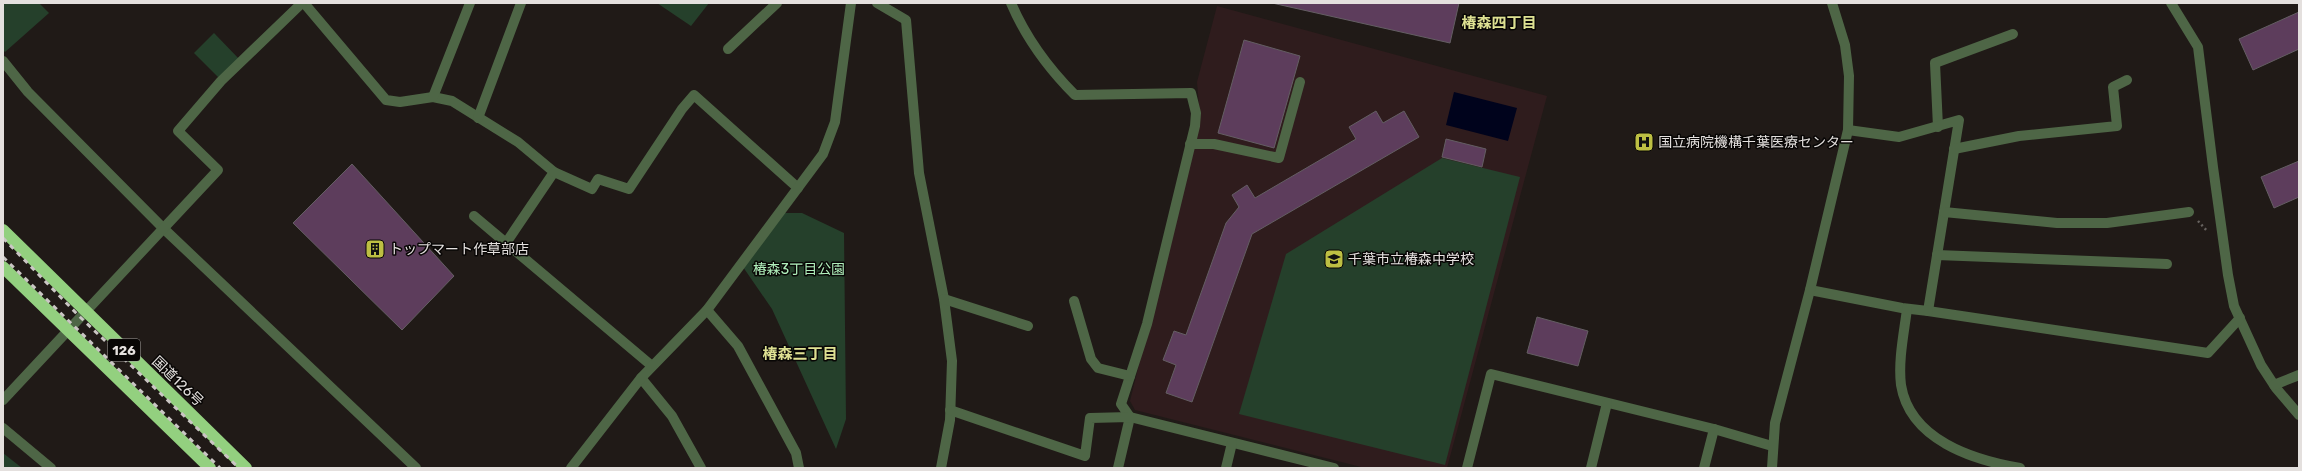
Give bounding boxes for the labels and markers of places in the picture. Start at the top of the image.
hospital icon: 国立病院機構千葉医療センター [1633,131,1655,153]
place label: 国立病院機構千葉医療センター [1658,134,1854,151]
building icon: トップマート作草部店 [364,238,386,260]
place label: トップマート作草部店 [389,241,529,258]
school or university icon: 千葉市立椿森中学校 [1323,248,1345,270]
place label: 千葉市立椿森中学校 [1348,251,1474,268]

